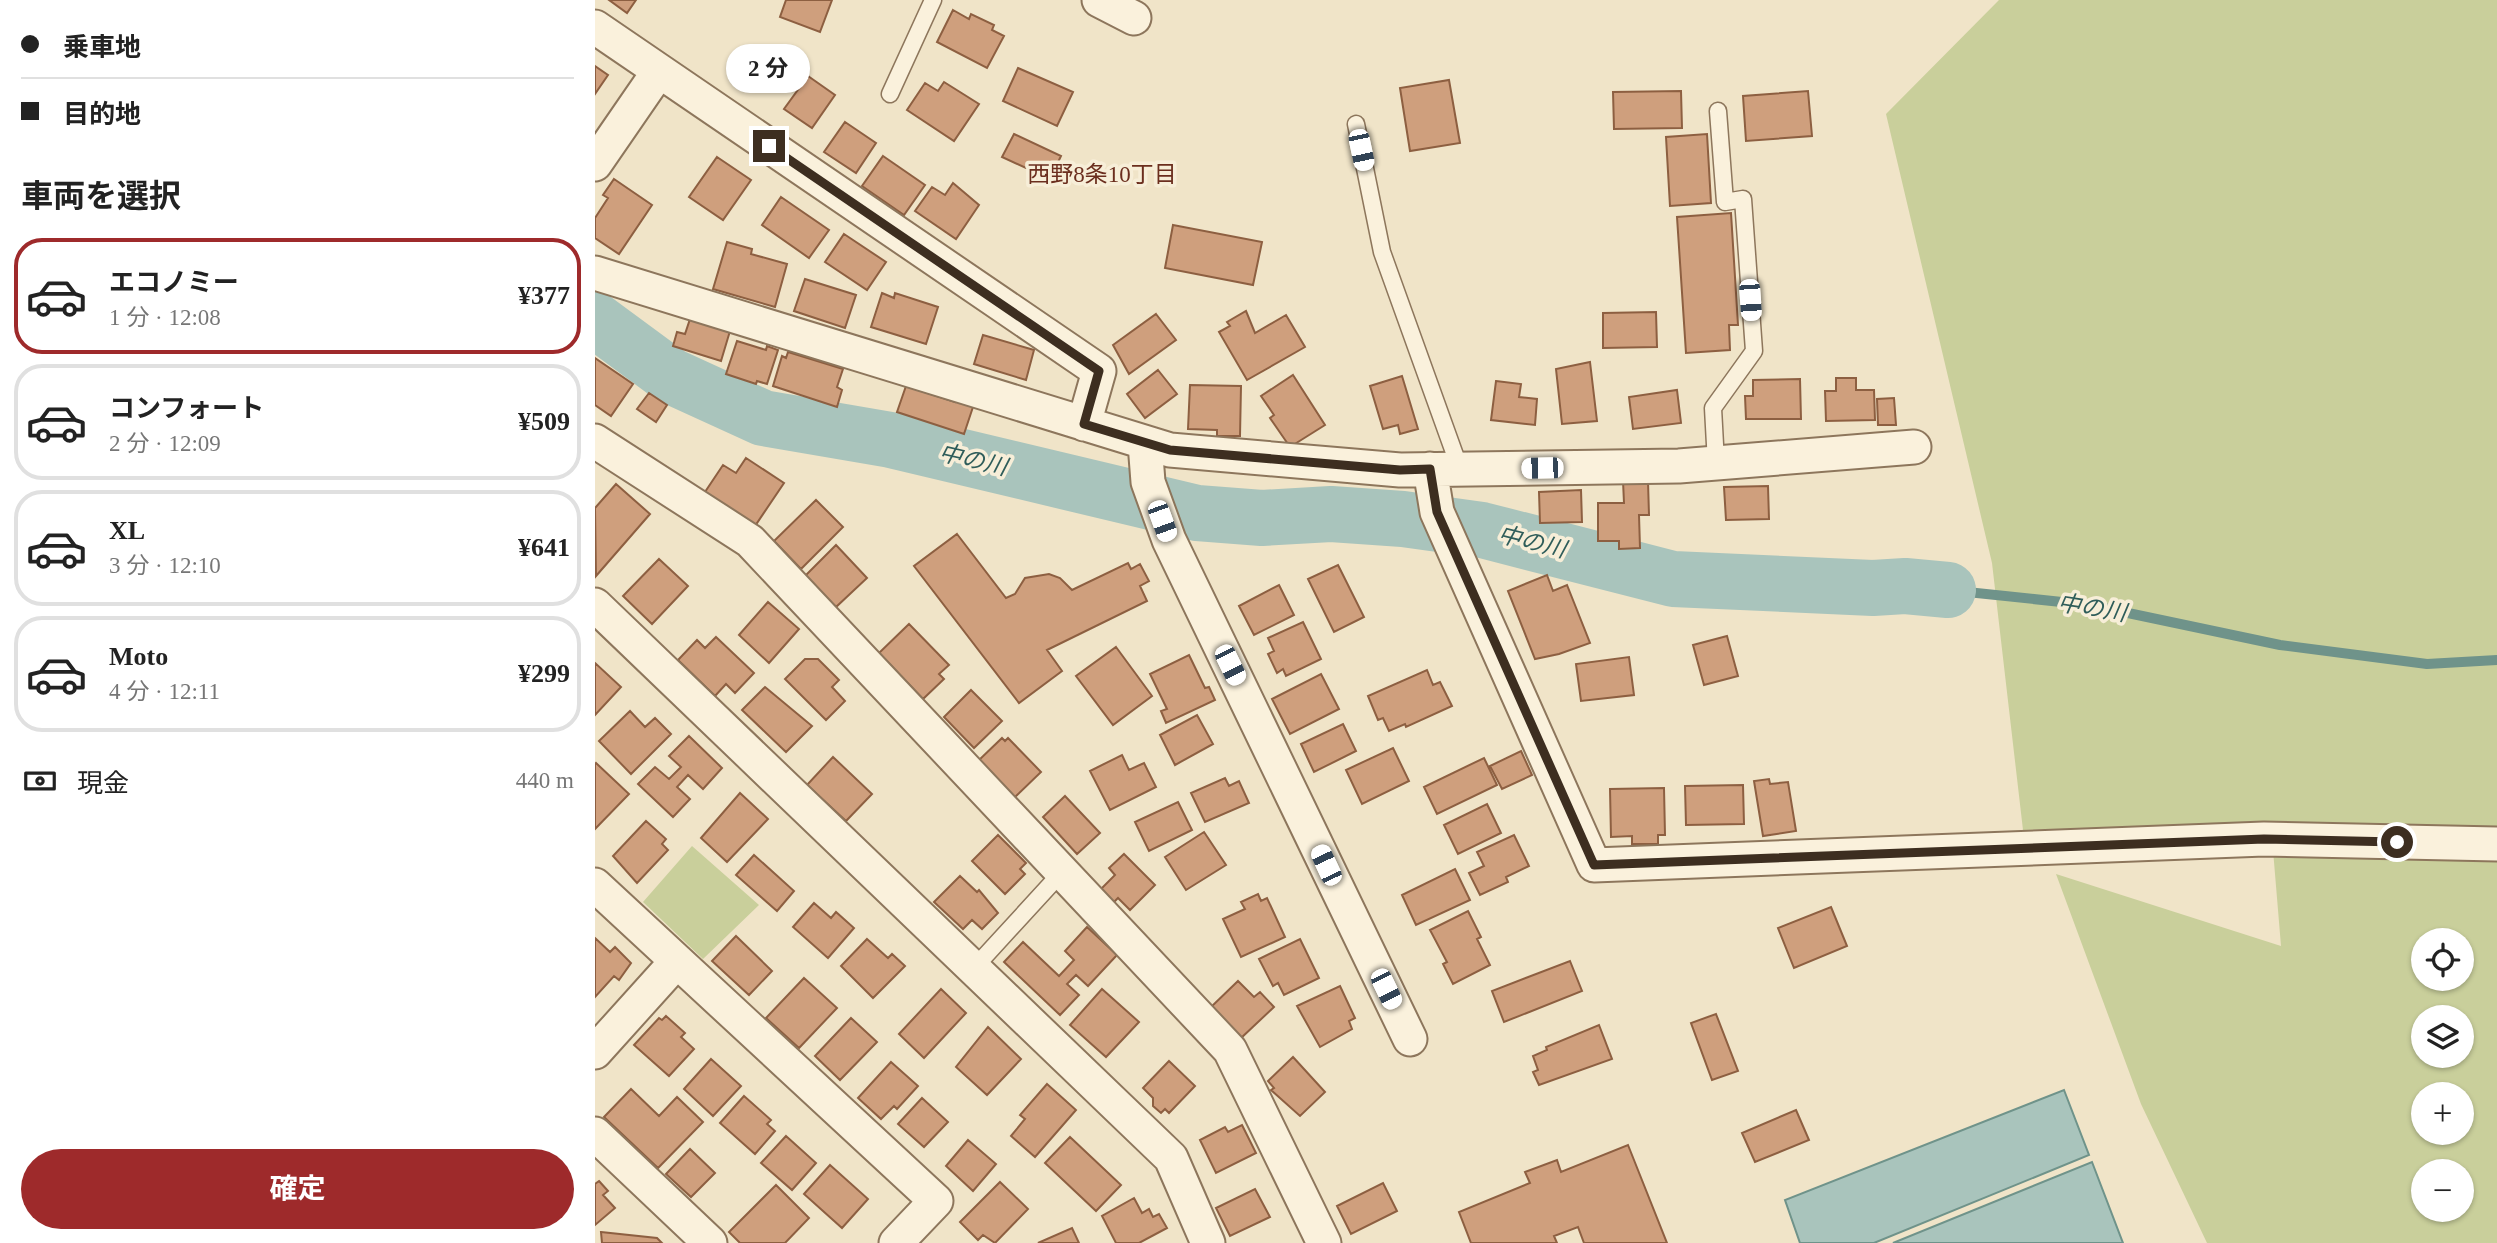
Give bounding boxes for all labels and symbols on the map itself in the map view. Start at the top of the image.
callout: 2 分 [727,44,811,94]
car [1347,127,1376,173]
route end [753,130,785,162]
district label: 西野8条10丁目 [1027,162,1177,187]
car [1739,278,1762,322]
water label: 中の川 [937,440,1012,481]
car [1521,457,1564,479]
car [1145,498,1180,544]
water label: 中の川 [1496,522,1571,563]
water label: 中の川 [2056,590,2131,626]
car [1212,642,1249,688]
route start [2381,826,2413,858]
car [1308,842,1345,888]
car [1368,966,1405,1012]

